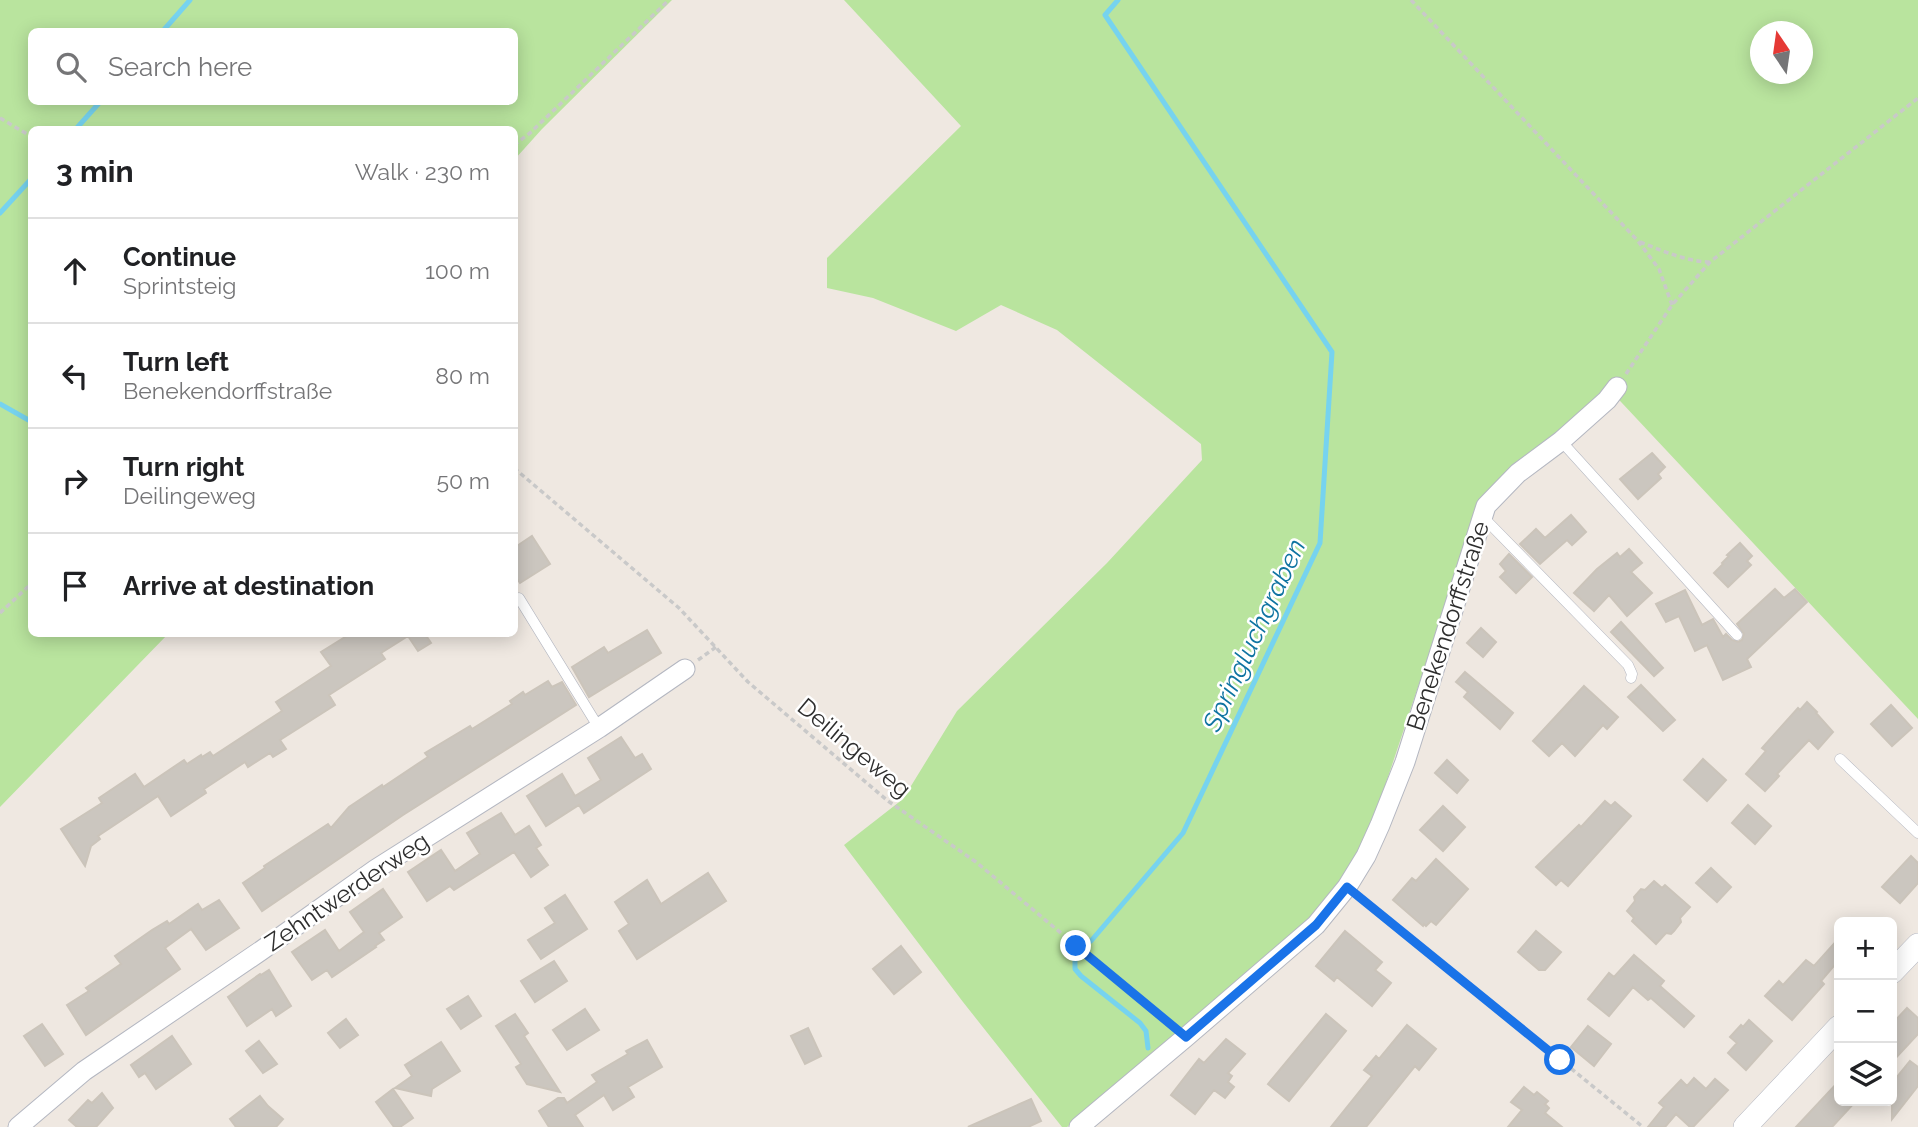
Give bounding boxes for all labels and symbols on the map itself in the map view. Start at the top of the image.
north arrow [1750,21,1813,84]
street label: Benekendorffstraße [1400,518,1495,734]
water label: Springluchgraben [1196,534,1312,737]
street label: Deilingeweg [792,692,917,803]
street label: Zehntwerderweg [259,826,434,957]
route end [1060,930,1091,961]
route start [1544,1044,1575,1075]

